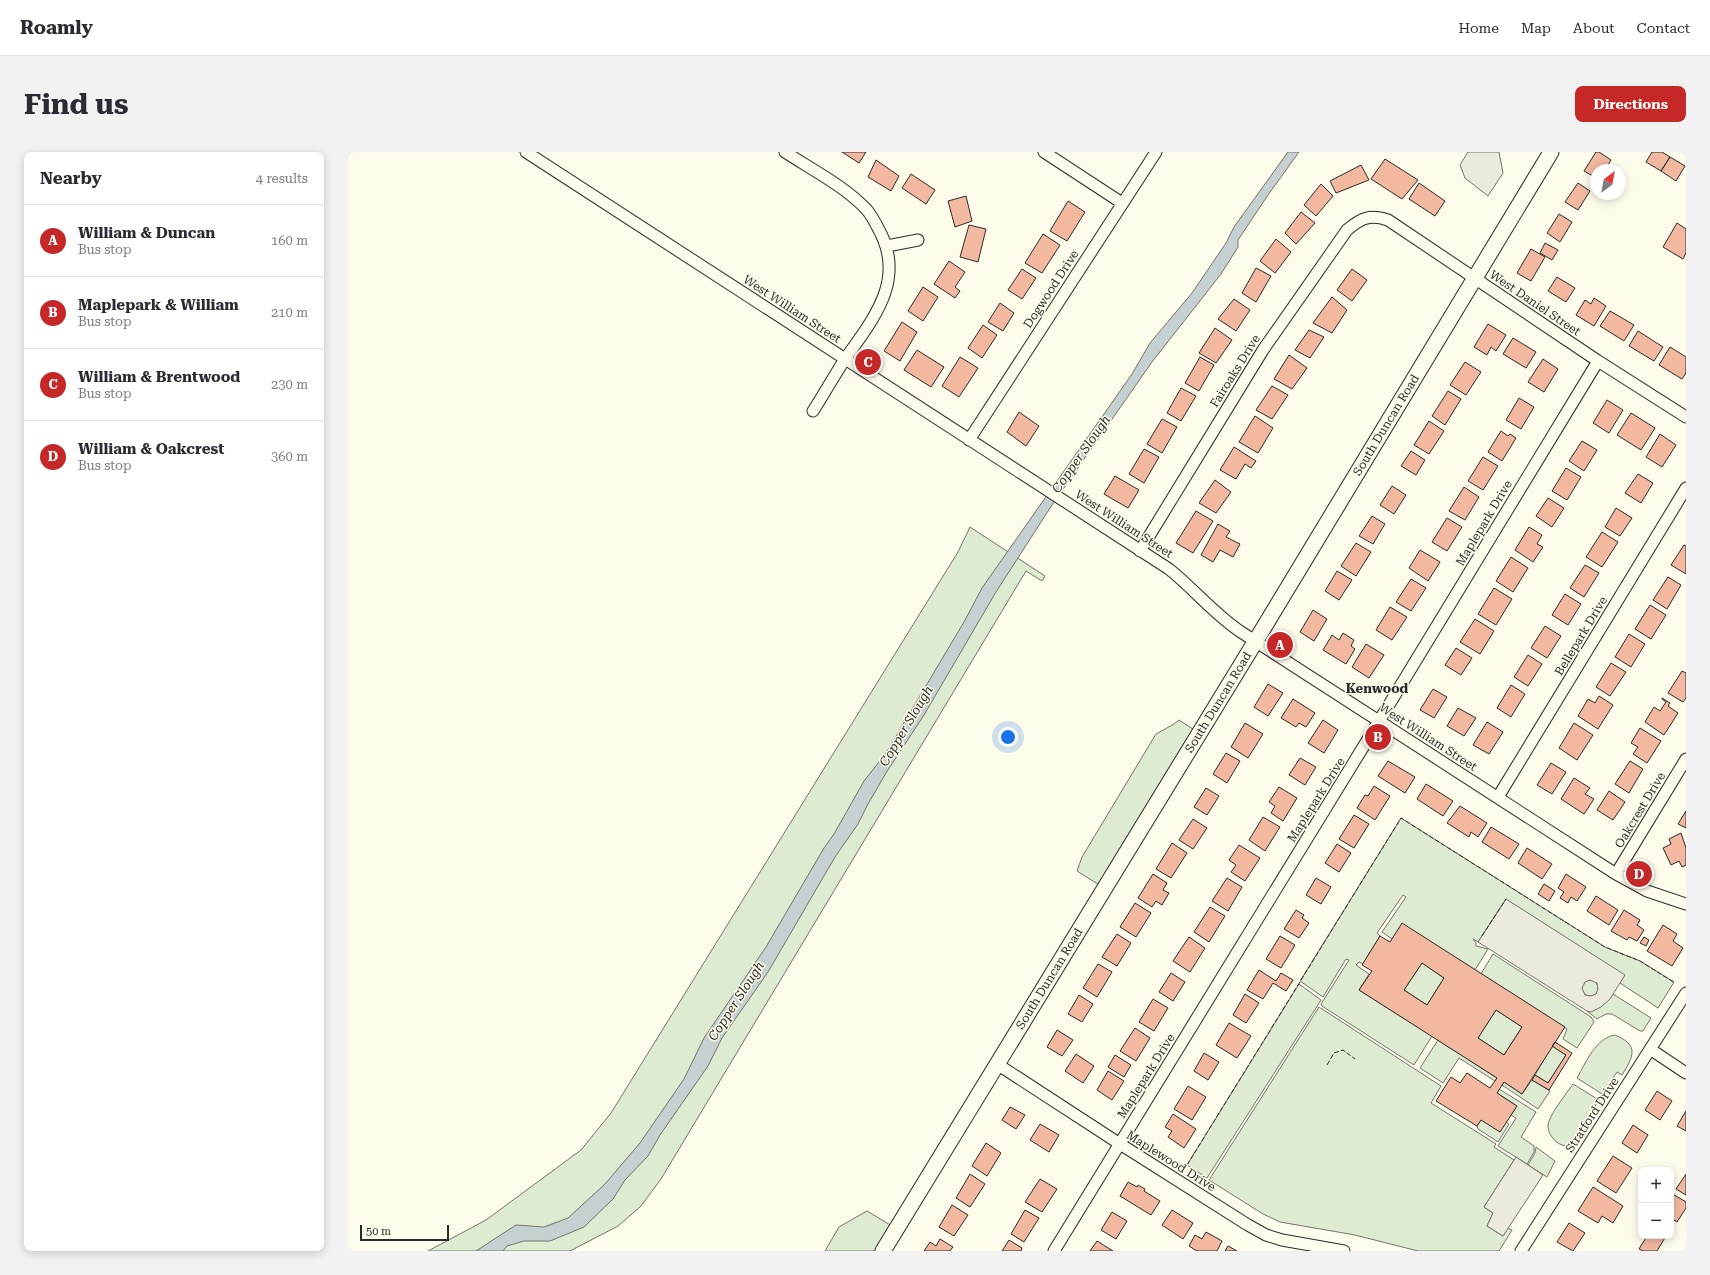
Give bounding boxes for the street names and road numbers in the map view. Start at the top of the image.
street label: Dogwood Drive [1021,247,1082,331]
street label: West Daniel Street [1487,267,1583,339]
street label: West William Street [741,272,844,346]
street label: Fairoaks Drive [1207,332,1263,410]
street label: South Duncan Road [1350,372,1422,478]
street label: Maplepark Drive [1453,477,1515,568]
street label: West William Street [1073,487,1176,561]
street label: Bellepark Drive [1552,594,1610,678]
street label: South Duncan Road [1182,649,1255,755]
street label: West William Street [1377,700,1480,774]
street label: Maplepark Drive [1284,755,1348,845]
street label: Oakcrest Drive [1612,769,1668,850]
street label: South Duncan Road [1013,925,1086,1032]
street label: Maplepark Drive [1114,1031,1178,1121]
street label: Stratford Drive [1563,1075,1622,1155]
street label: Maplewood Drive [1124,1128,1218,1194]

